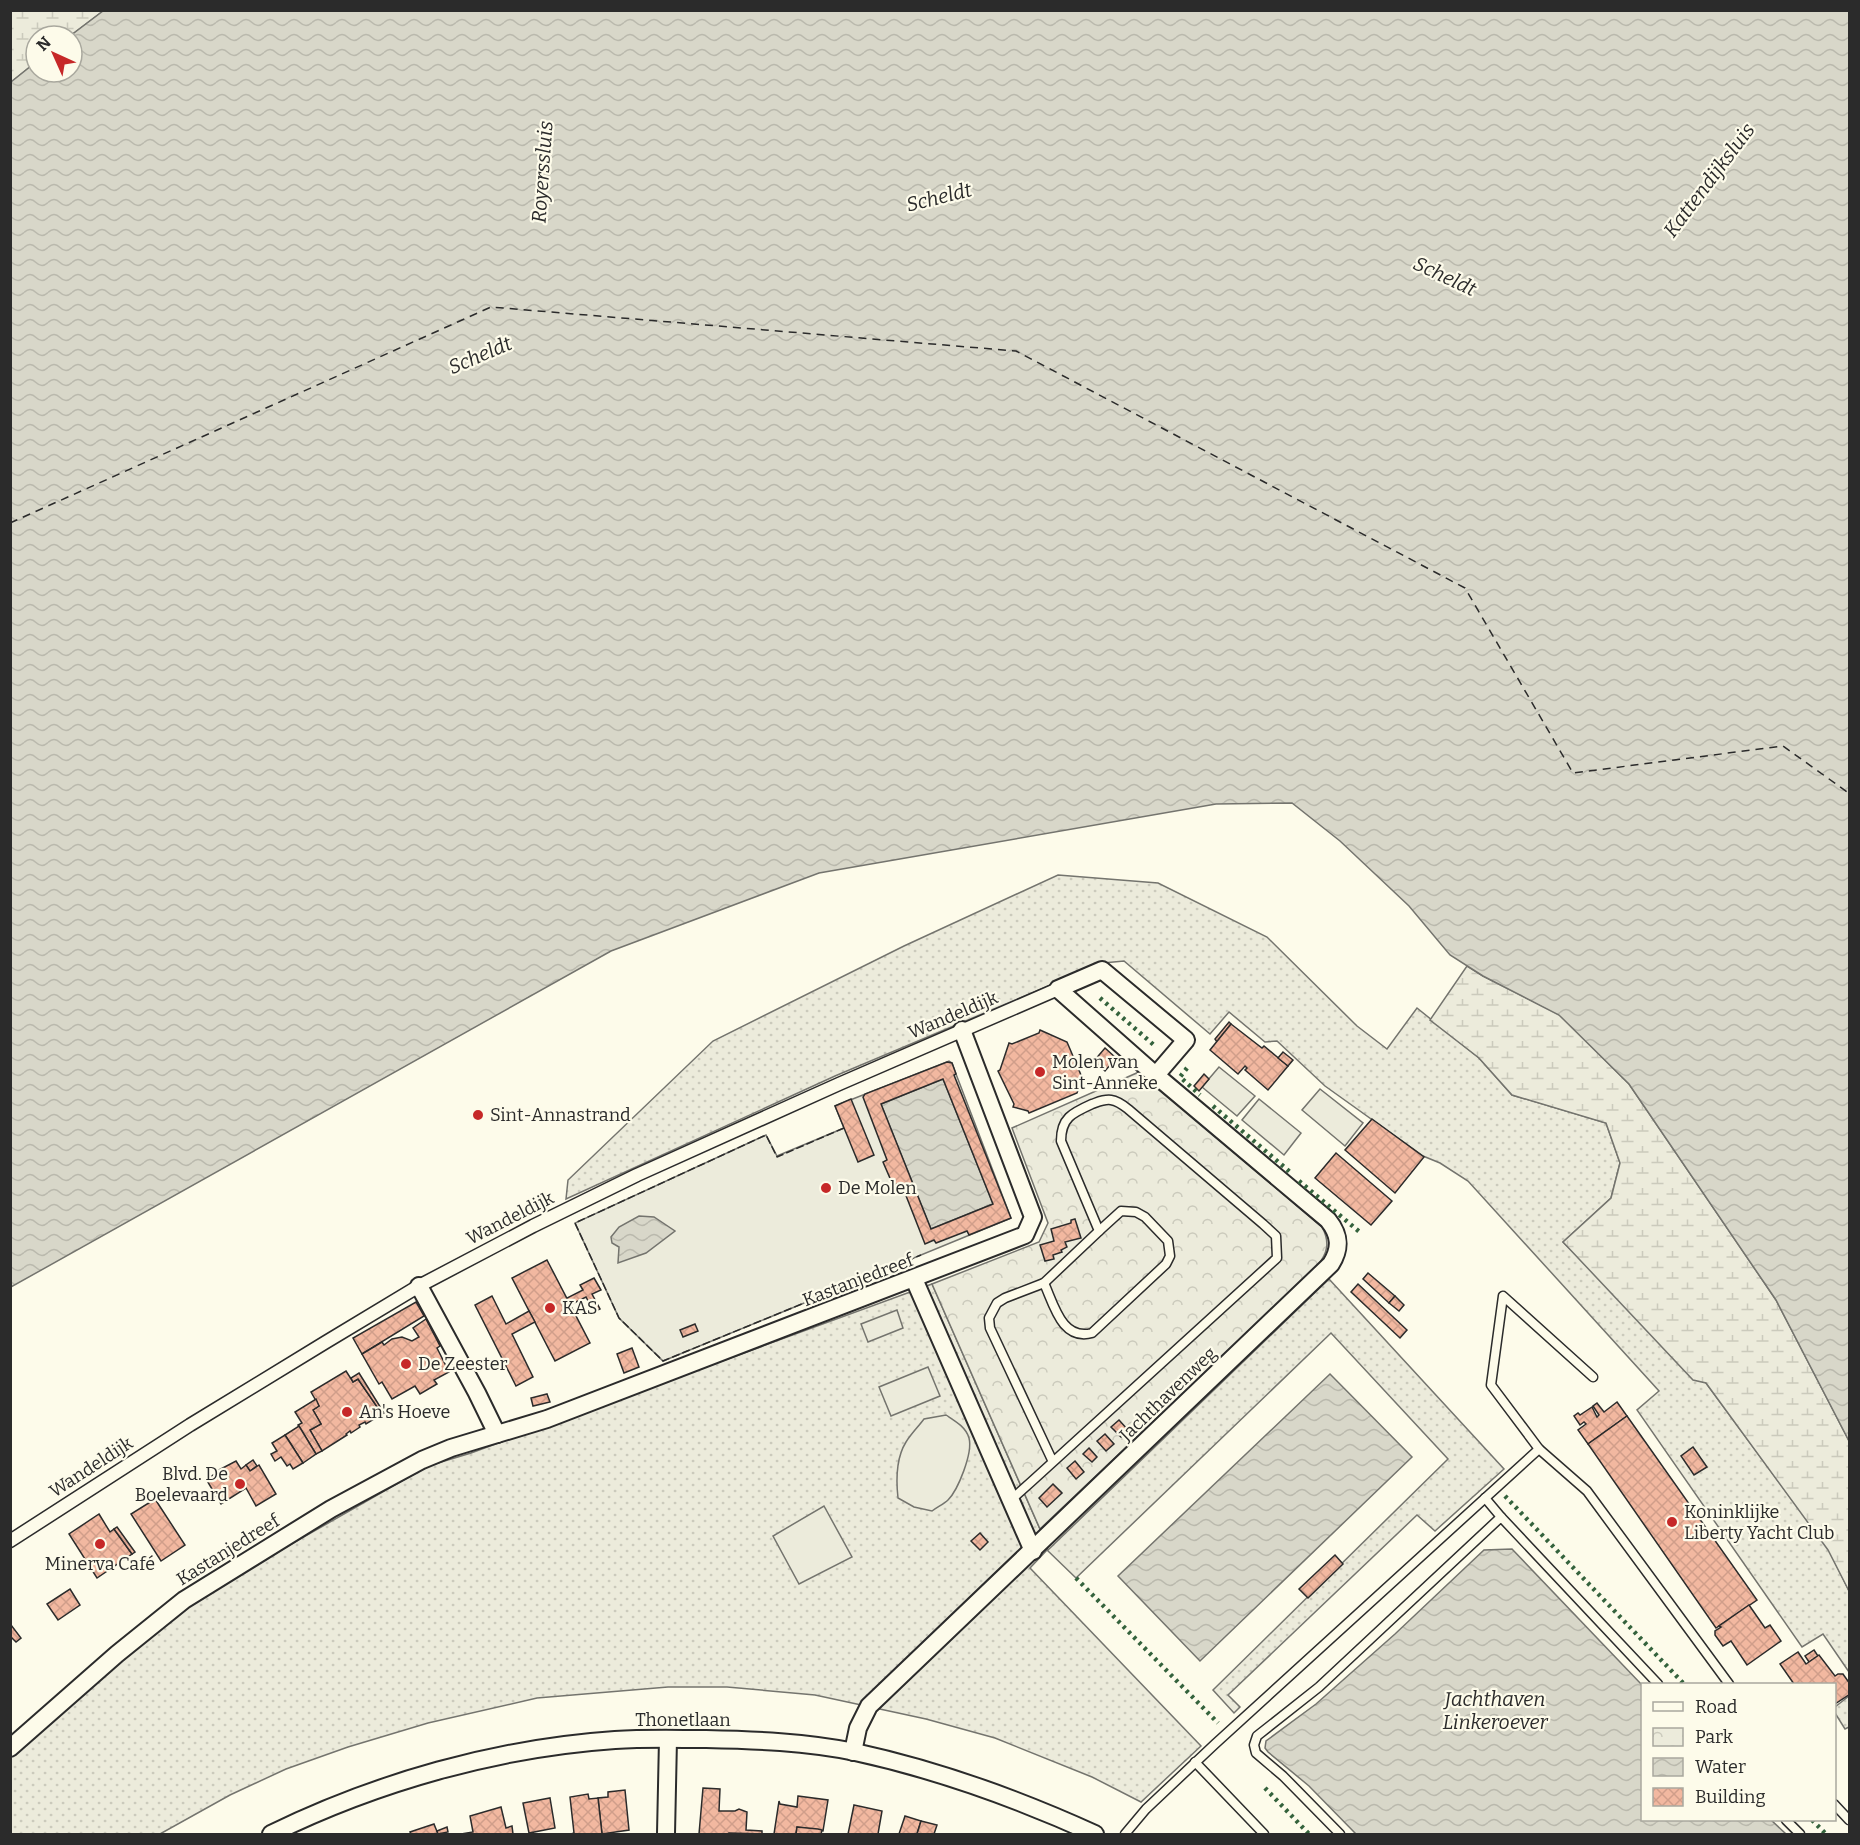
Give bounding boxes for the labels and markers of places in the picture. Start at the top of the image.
place label: Molen van Sint-Anneke [1052,1051,1158,1094]
marker: Molen van Sint-Anneke [1033,1065,1047,1079]
place label: Sint-Annastrand [490,1104,631,1126]
marker: Sint-Annastrand [471,1108,485,1122]
place label: De Molen [838,1177,917,1199]
marker: De Molen [819,1181,833,1195]
place label: KAS [562,1297,598,1319]
marker: KAS [543,1301,557,1315]
place label: De Zeester [418,1353,508,1375]
marker: De Zeester [399,1357,413,1371]
place label: An's Hoeve [359,1401,450,1423]
marker: An's Hoeve [340,1405,354,1419]
place label: Blvd. De Boelevaard [135,1463,228,1506]
marker: Blvd. De Boelevaard [233,1477,247,1491]
place label: Koninklijke Liberty Yacht Club [1684,1501,1835,1544]
marker: Koninklijke Liberty Yacht Club [1665,1515,1679,1529]
marker: Minerva Café [93,1537,107,1551]
place label: Minerva Café [45,1553,155,1575]

